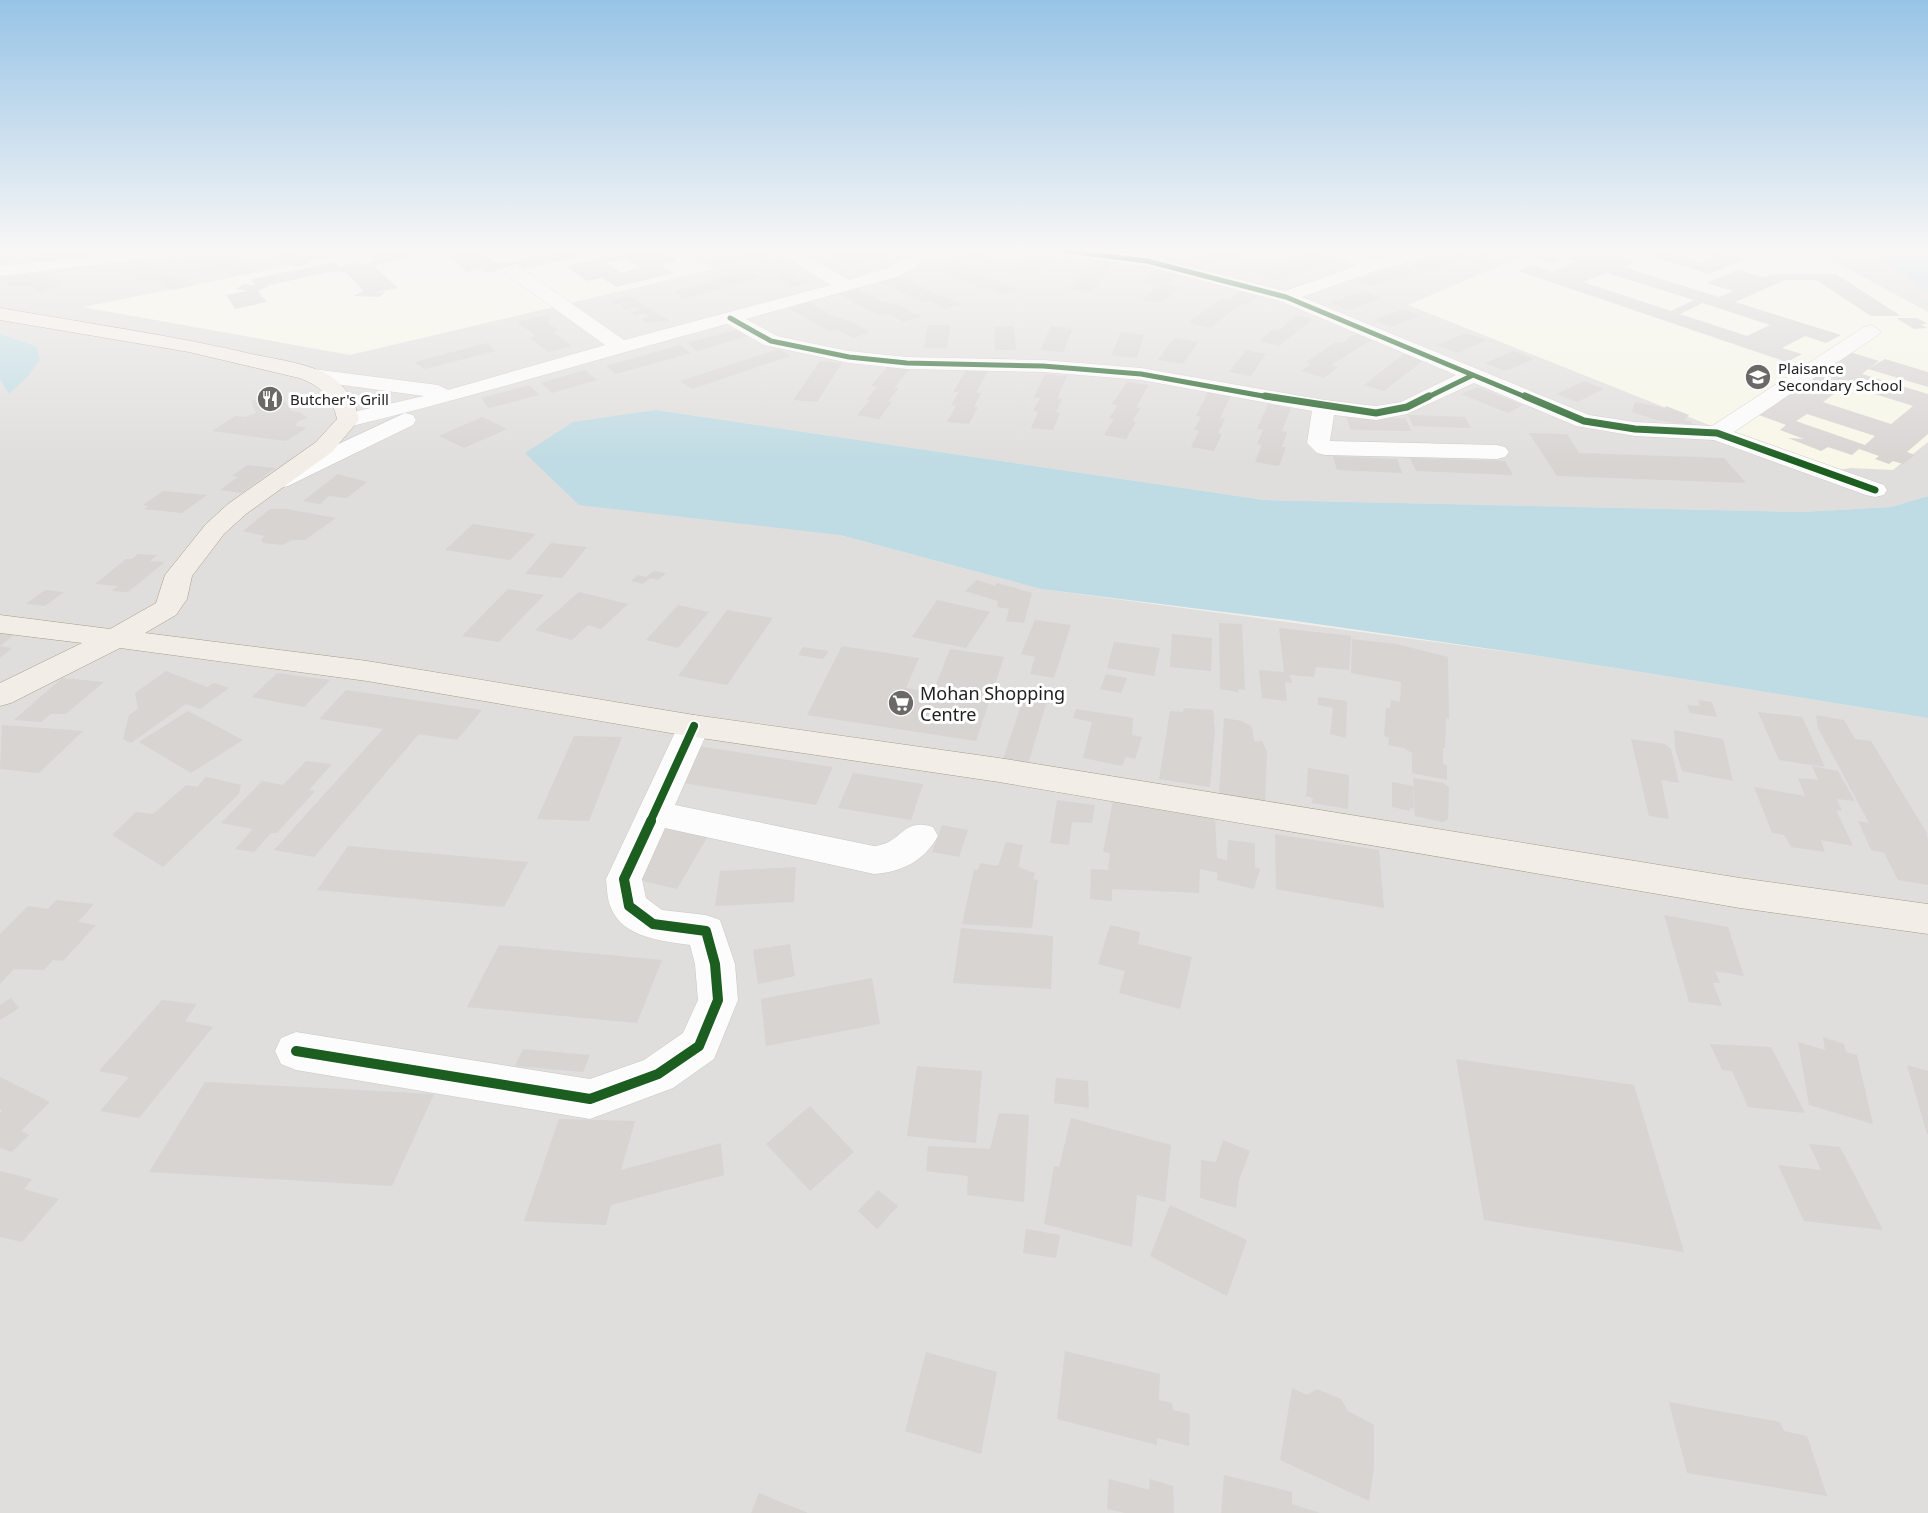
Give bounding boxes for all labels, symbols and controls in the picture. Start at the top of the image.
place label: Plaisance Secondary School [1778,358,1902,395]
school or university icon: Plaisance Secondary School [1743,362,1773,392]
restaurant icon: Butcher's Grill [255,384,285,414]
place label: Butcher's Grill [290,389,389,409]
place label: Mohan Shopping Centre [920,681,1065,726]
supermarket icon: Mohan Shopping Centre [886,688,916,718]

